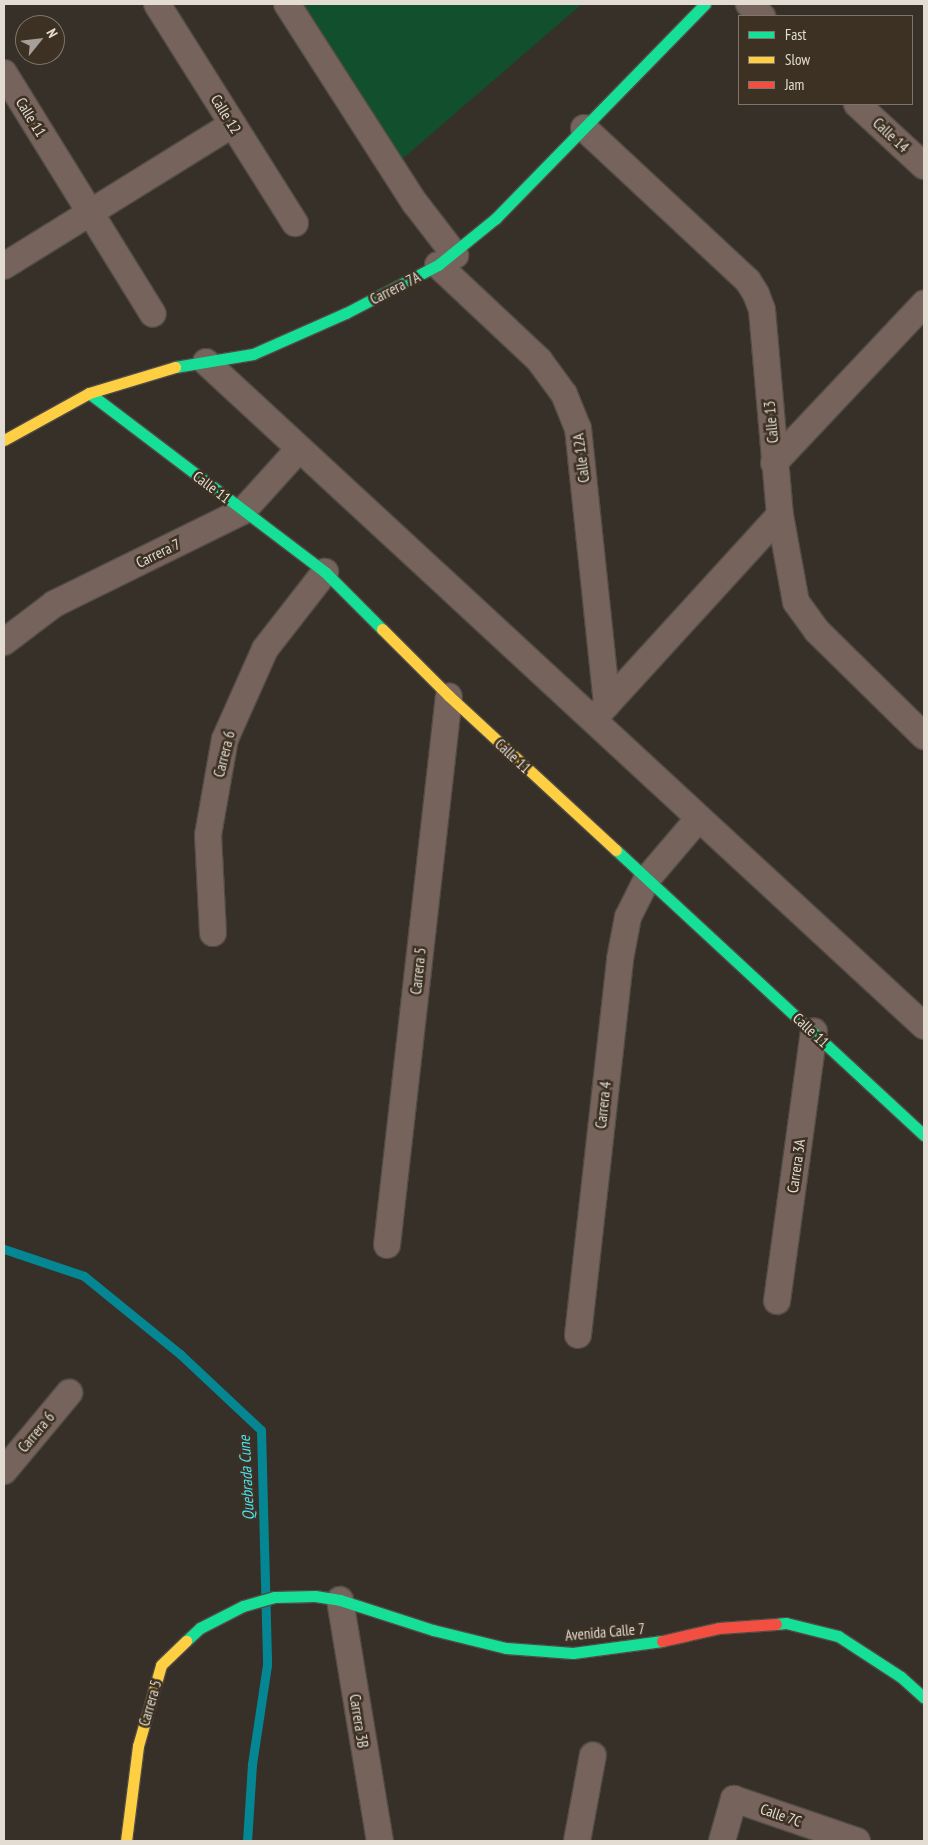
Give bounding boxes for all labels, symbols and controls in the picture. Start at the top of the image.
north arrow [15,15,65,65]
legend [738,15,913,105]
text: Fast [785,25,806,44]
text: N [43,26,62,41]
text: Slow [785,50,810,69]
text: Jam [785,75,804,94]
street label: Calle 12 [207,91,245,137]
street label: Calle 11 [12,94,50,140]
street label: Calle 14 [869,114,913,156]
street label: Carrera 7A [367,268,423,308]
street label: Calle 13 [760,400,782,444]
street label: Calle 12A [569,432,593,484]
street label: Calle 11 [190,467,234,507]
street label: Carrera 7 [133,535,183,571]
street label: Carrera 6 [210,729,238,779]
street label: Calle 11 [491,735,535,777]
street label: Carrera 5 [407,947,429,995]
street label: Calle 11 [789,1009,833,1051]
street label: Carrera 4 [592,1081,614,1129]
street label: Carrera 3A [783,1138,809,1194]
street label: Carrera 6 [14,1408,58,1456]
water label: Quebrada Cune [234,1435,258,1521]
street label: Avenida Calle 7 [564,1620,646,1644]
street label: Carrera 5 [135,1678,165,1728]
street label: Carrera 3B [346,1693,372,1749]
street label: Calle 7C [758,1800,804,1830]

